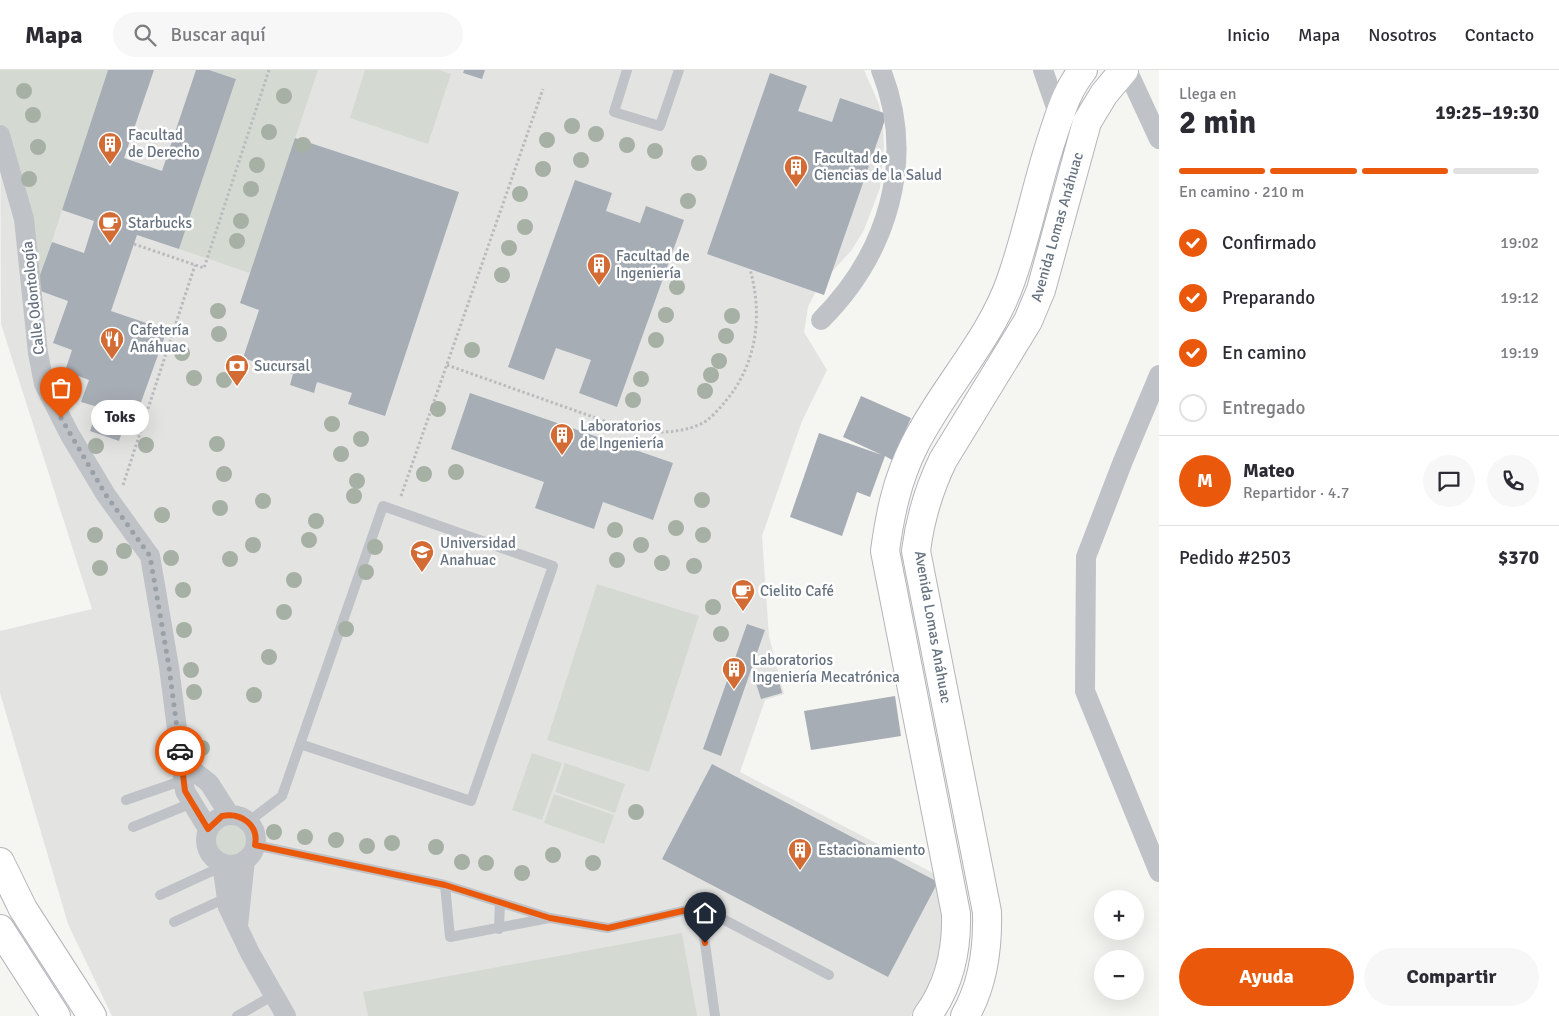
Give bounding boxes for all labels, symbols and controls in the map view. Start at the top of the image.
search box [113,12,463,57]
text: Mapa [25,20,83,50]
icon: search [131,21,159,49]
text: Buscar aquí [171,23,266,47]
text: Inicio [1227,24,1270,46]
text: Mapa [1298,24,1340,46]
text: Nosotros [1368,24,1437,46]
text: Contacto [1465,24,1534,46]
text: Llega en [1179,84,1237,104]
text: 19:25–19:30 [1435,101,1539,125]
text: 2 min [1179,103,1256,142]
place label: Facultad de Derecho [128,126,200,161]
building icon: Facultad de Derecho [97,131,123,165]
place label: Facultad de Ciencias de la Salud [814,149,942,184]
street label: Avenida Lomas Anáhuac [1027,150,1087,304]
building icon: Facultad de Ciencias de la Salud [783,154,809,188]
text: En camino · 210 m [1179,182,1304,202]
cafe icon: Starbucks [97,210,123,244]
place label: Starbucks [128,214,192,232]
icon: check [1179,229,1207,257]
text: Confirmado [1222,231,1316,255]
text: 19:02 [1500,233,1539,253]
street label: Calle Odontología [18,240,48,356]
place label: Facultad de Ingeniería [616,247,690,282]
building icon: Facultad de Ingeniería [586,252,612,286]
icon: check [1179,284,1207,312]
text: Preparando [1222,286,1315,310]
text: 19:12 [1500,288,1539,308]
place label: Cafetería Anáhuac [130,321,189,356]
restaurant icon: Cafetería Anáhuac [99,326,125,360]
icon: check [1179,339,1207,367]
text: En camino [1222,341,1306,365]
text: 19:19 [1500,343,1539,363]
bank icon: Sucursal [224,353,250,387]
place label: Sucursal [254,357,310,375]
pin [40,367,82,418]
icon: bag [47,374,75,402]
text: Entregado [1222,396,1305,420]
callout: Toks [91,400,148,436]
text: Toks [105,407,135,427]
place label: Laboratorios de Ingeniería [580,417,664,452]
building icon: Laboratorios de Ingeniería [549,422,575,456]
button: chat [1423,455,1475,507]
button: phone [1487,455,1539,507]
text: Mateo [1243,459,1295,483]
text: M [1197,469,1213,493]
text: Repartidor · 4.7 [1243,483,1349,503]
place label: Universidad Anahuac [440,534,516,569]
school or university icon: Universidad Anahuac [409,539,435,573]
text: Pedido #2503 [1179,546,1291,570]
text: $370 [1498,546,1539,570]
street label: Avenida Lomas Anáhuac [911,549,955,705]
cafe icon: Cielito Café [730,578,756,612]
place label: Cielito Café [760,582,834,600]
place label: Laboratorios Ingeniería Mecatrónica [752,651,900,686]
building icon: Laboratorios Ingeniería Mecatrónica [721,656,747,690]
courier [155,726,205,776]
icon: car [166,737,194,765]
building icon: Estacionamiento [787,837,813,871]
place label: Estacionamiento [818,841,926,859]
map controls [1094,890,1144,1000]
button: + [1094,890,1144,940]
pin [684,892,726,943]
icon: home [691,899,719,927]
button: Ayuda [1179,948,1354,1006]
button: Compartir [1364,948,1539,1006]
button: − [1094,950,1144,1000]

